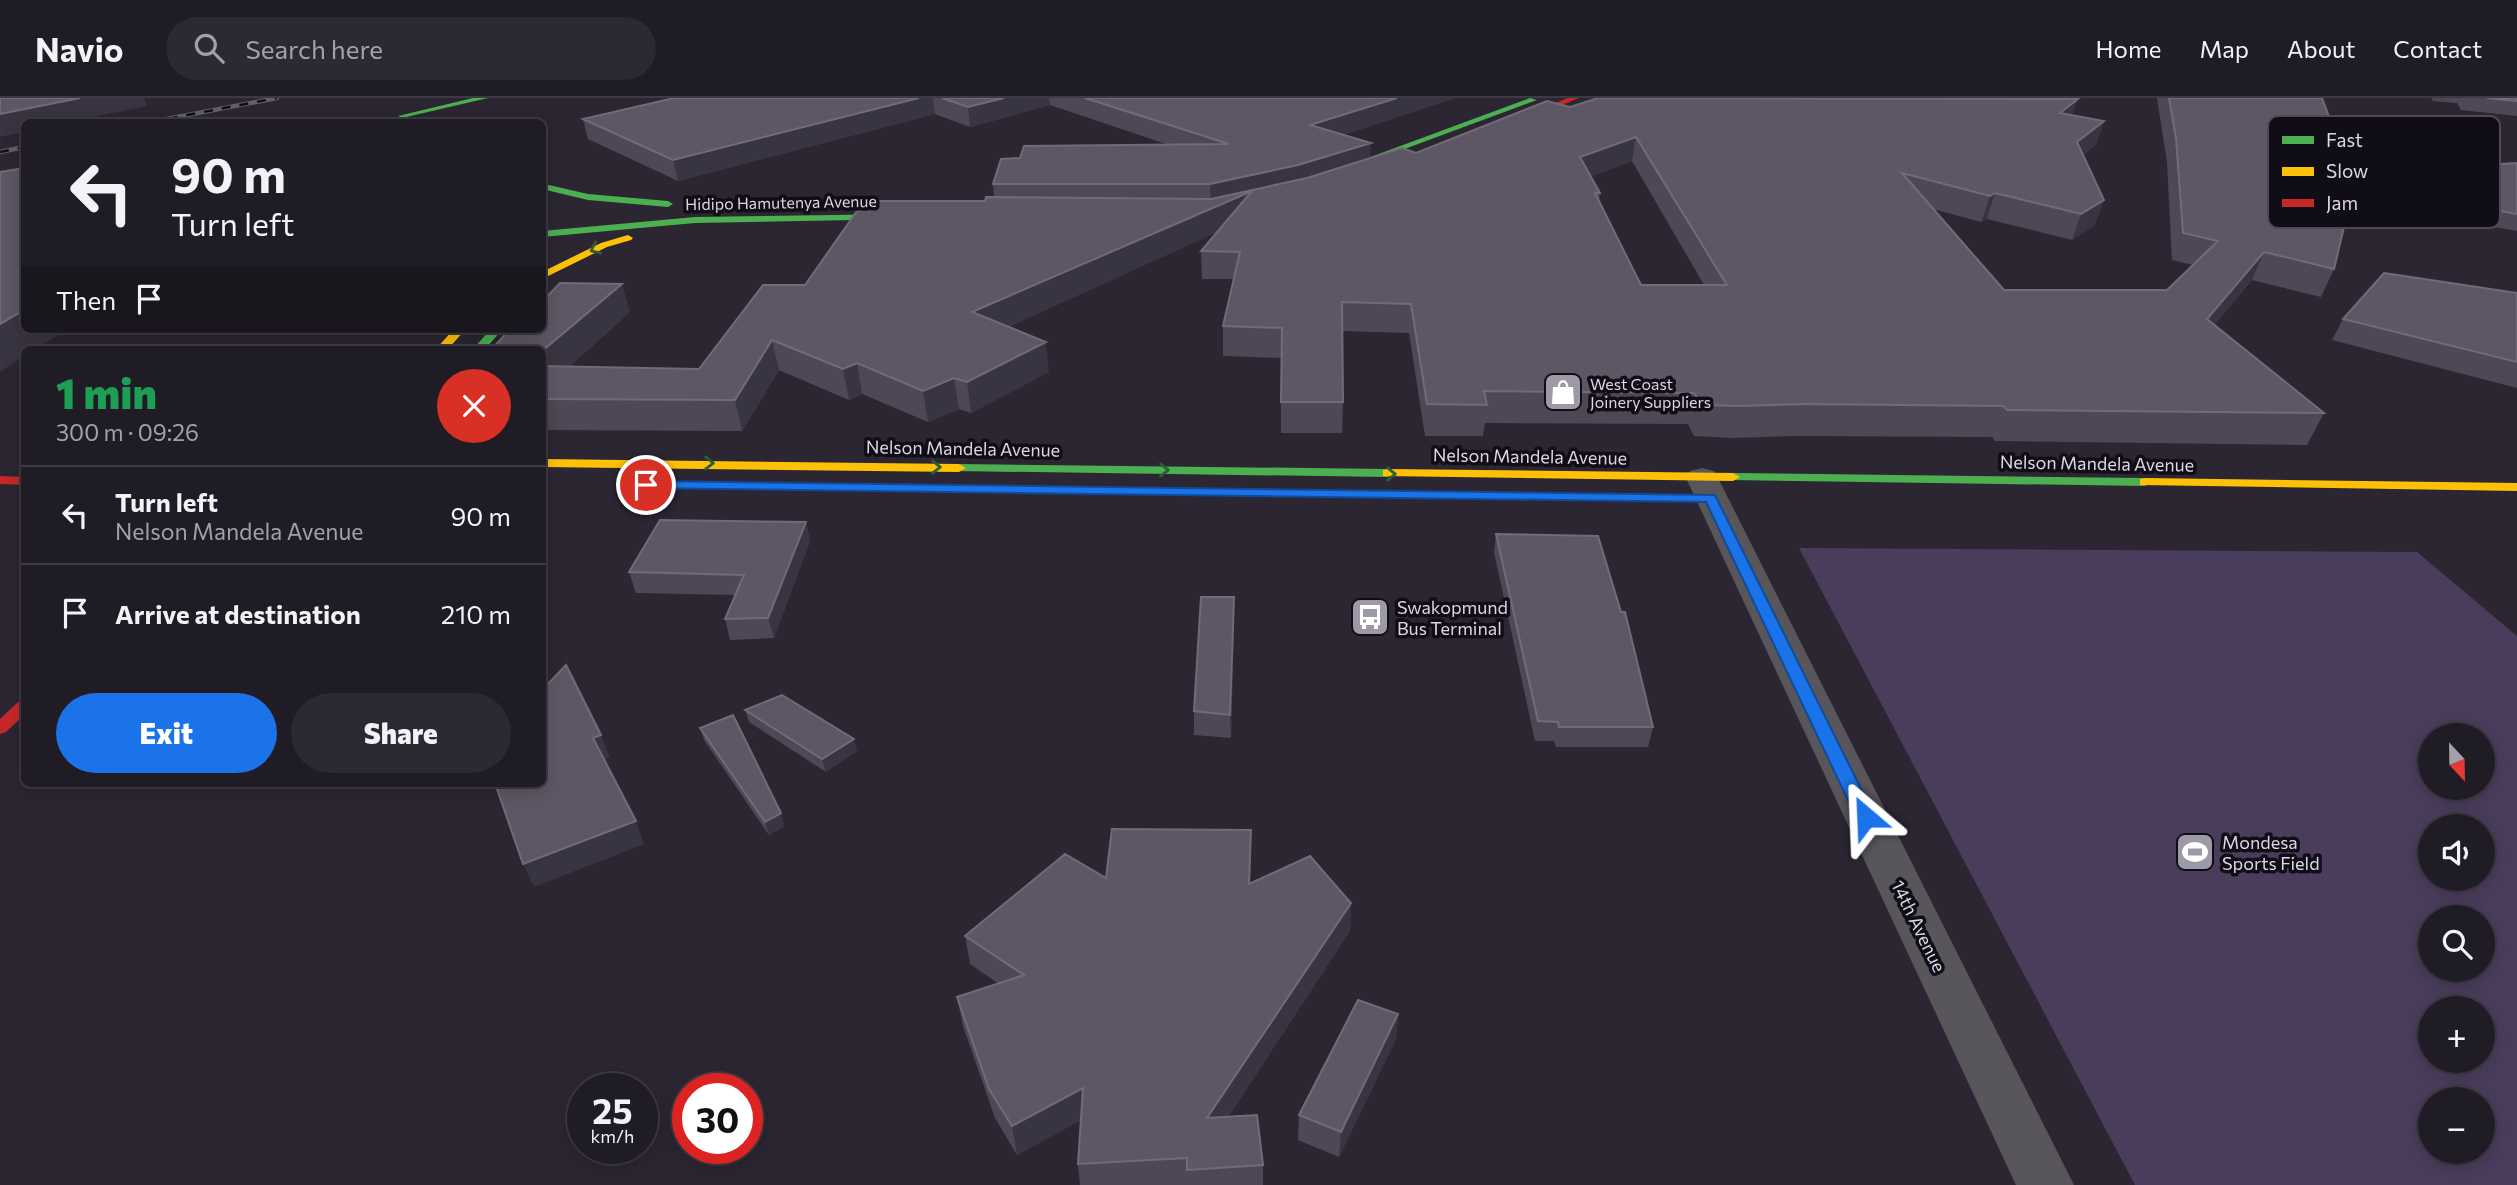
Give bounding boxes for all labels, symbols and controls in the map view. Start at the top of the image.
search box [166,17,656,80]
text: Navio [35,28,124,69]
icon: search [190,29,228,67]
text: Search here [246,33,383,64]
text: Home [2096,34,2162,63]
text: Map [2200,34,2249,63]
text: About [2287,34,2355,63]
text: Contact [2393,34,2482,63]
legend [2268,116,2500,228]
text: Fast [2326,128,2363,151]
text: 90 m [171,143,286,203]
icon: left [56,147,147,238]
text: Slow [2326,159,2368,182]
street label: Hidipo Hamutenya Avenue [685,191,877,213]
text: Jam [2326,191,2358,214]
text: Turn left [171,203,295,243]
one-way arrow [590,241,603,255]
icon: arrive [130,280,168,318]
text: Then [56,284,116,315]
text: 1 min [56,366,157,418]
button: close [437,369,511,443]
shop icon: West Coast Joinery Suppliers [1542,371,1584,413]
place label: West Coast Joinery Suppliers [1590,374,1711,411]
text: 300 m · 09:26 [56,418,199,446]
street label: Nelson Mandela Avenue [866,435,1060,461]
street label: Nelson Mandela Avenue [1433,443,1627,469]
street label: Nelson Mandela Avenue [2000,450,2194,476]
pin [616,455,676,515]
one-way arrow [704,455,714,471]
one-way arrow [931,459,942,474]
one-way arrow [1159,462,1169,478]
icon: arrive [627,466,665,504]
one-way arrow [1386,466,1397,481]
text: Turn left [115,486,218,517]
icon: left [56,496,94,534]
text: 90 m [451,500,511,531]
text: Nelson Mandela Avenue [115,517,363,545]
icon: arrive [56,594,94,632]
bus stop icon: Swakopmund Bus Terminal [1349,596,1391,638]
place label: Swakopmund Bus Terminal [1397,596,1508,639]
text: Arrive at destination [115,598,361,629]
text: 210 m [441,598,511,629]
button: Exit [56,693,277,773]
button: Share [291,693,511,773]
north arrow [2418,723,2496,800]
map controls [2418,723,2495,1164]
position arrow [1829,780,1903,854]
button: sound [2418,814,2495,891]
sports icon: Mondesa Sports Field [2174,831,2216,873]
place label: Mondesa Sports Field [2222,831,2320,874]
street label: 14th Avenue [1887,876,1951,976]
button: search [2418,905,2495,982]
button: + [2418,996,2495,1073]
speed limit sign: 30 [672,1073,763,1164]
button: − [2418,1087,2495,1164]
text: 25 [592,1088,633,1131]
text: km/h [591,1125,634,1147]

